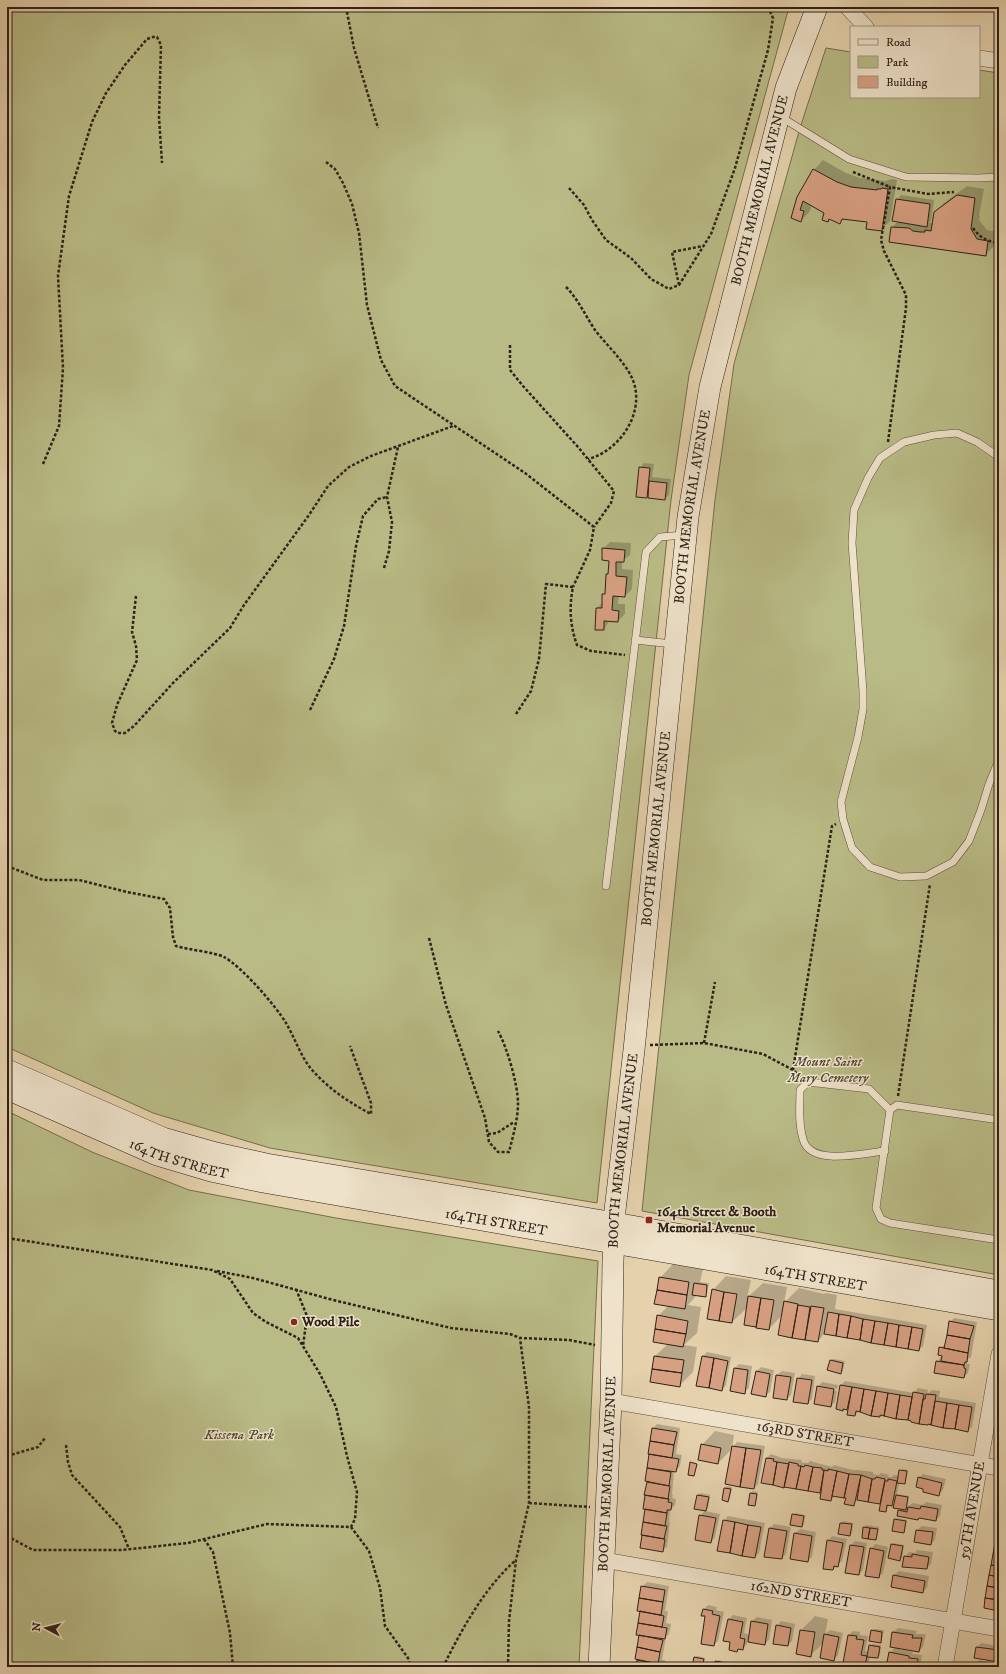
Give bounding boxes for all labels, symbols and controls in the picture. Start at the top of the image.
legend [850,26,980,98]
text: Road [886,35,911,50]
text: Park [886,55,908,70]
text: Building [886,75,927,90]
street label: BOOTH MEMORIAL AVENUE [727,93,793,287]
street label: BOOTH MEMORIAL AVENUE [670,408,715,605]
street label: BOOTH MEMORIAL AVENUE [638,730,675,927]
street label: BOOTH MEMORIAL AVENUE [605,1052,643,1249]
park label: Mount Saint Mary Cemetery [787,1053,870,1087]
street label: 164TH STREET [126,1135,230,1184]
place label: 164th Street & Booth Memorial Avenue [657,1203,777,1237]
street label: 164TH STREET [444,1205,549,1240]
marker: 164th Street & Booth Memorial Avenue [644,1215,654,1225]
street label: 164TH STREET [763,1260,868,1296]
place label: Wood Pile [301,1313,360,1331]
marker: Wood Pile [289,1317,299,1327]
street label: BOOTH MEMORIAL AVENUE [594,1376,620,1572]
street label: 163RD STREET [755,1417,855,1452]
park label: Kissena Park [203,1426,274,1444]
street label: 59TH AVENUE [955,1460,989,1561]
street label: 162ND STREET [749,1577,853,1612]
north arrow [26,1608,66,1648]
text: N [30,1622,45,1632]

